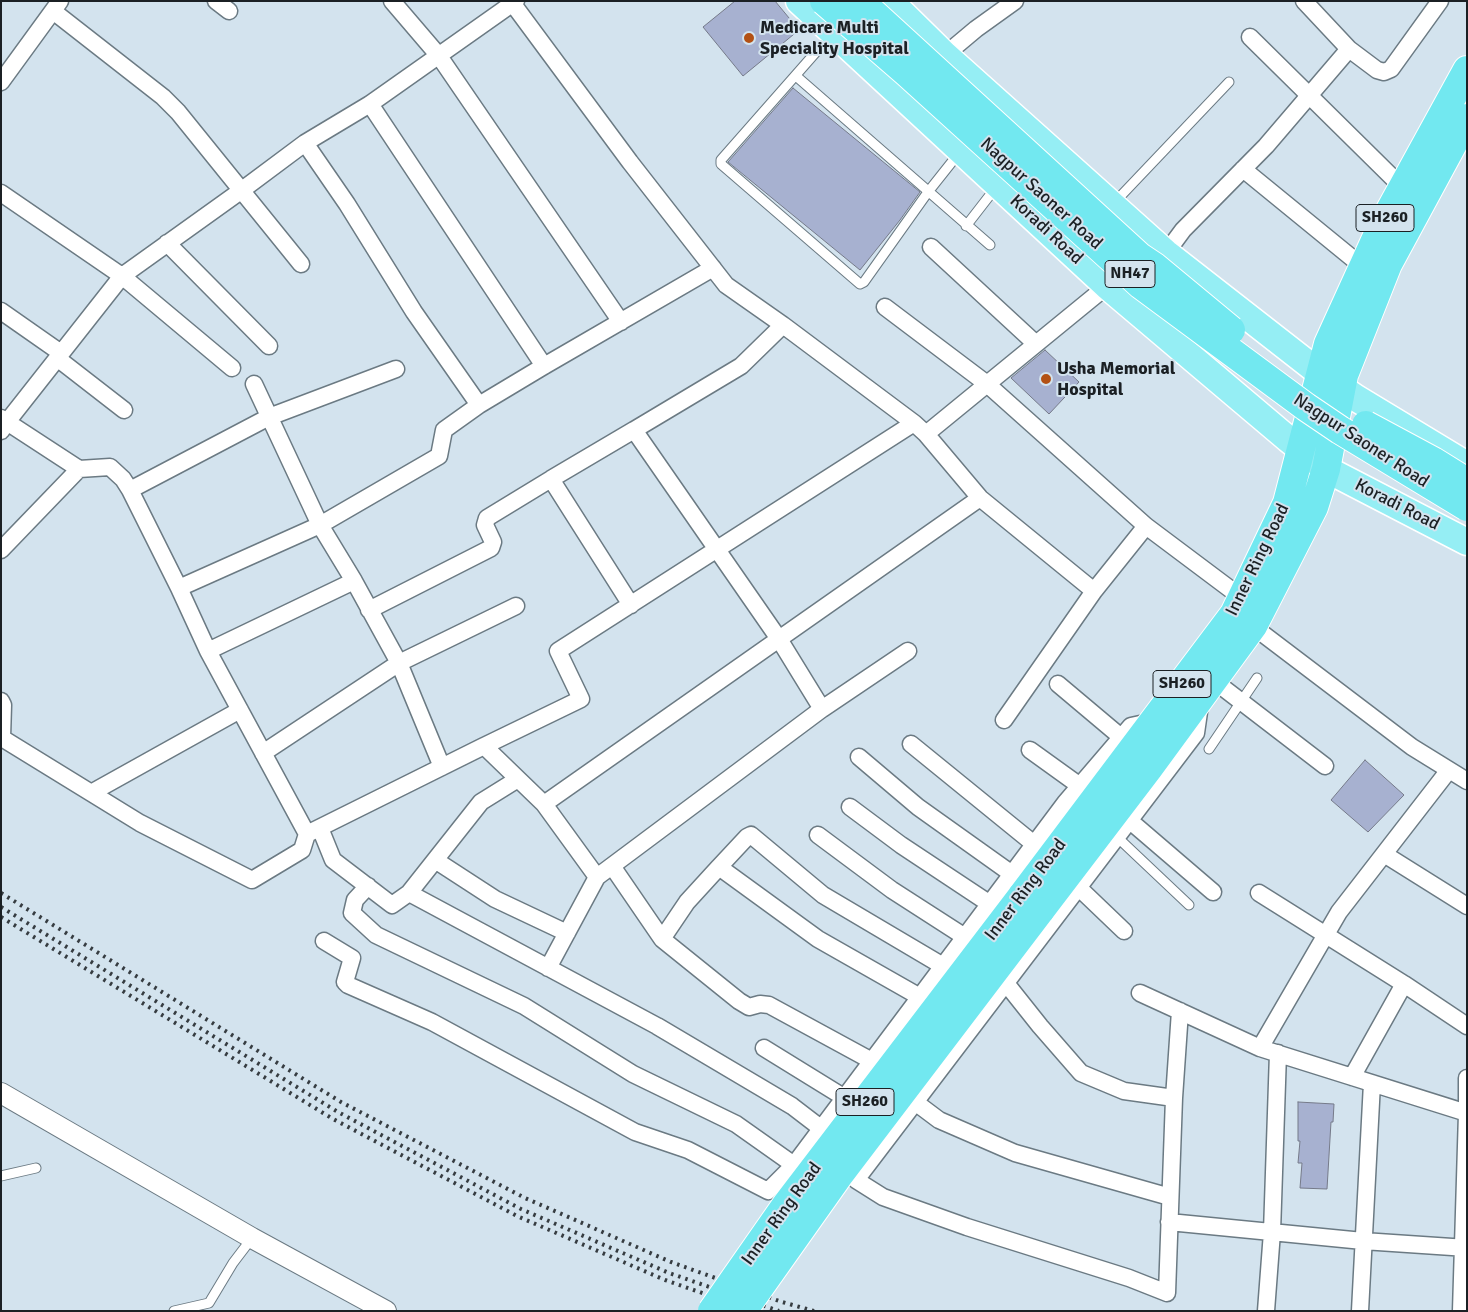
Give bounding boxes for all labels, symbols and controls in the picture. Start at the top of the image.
place label: Medicare Multi Speciality Hospital [760,17,909,59]
marker: Medicare Multi Speciality Hospital [742,31,756,45]
street label: Nagpur Saoner Road [975,133,1107,255]
street label: Koradi Road [1005,191,1087,269]
road number: SH260 [1356,204,1414,232]
road number: NH47 [1105,260,1155,288]
place label: Usha Memorial Hospital [1057,358,1175,400]
marker: Usha Memorial Hospital [1039,372,1053,386]
street label: Nagpur Saoner Road [1289,389,1433,493]
street label: Koradi Road [1351,474,1443,536]
street label: Inner Ring Road [1222,500,1294,620]
road number: SH260 [1153,671,1211,698]
street label: Inner Ring Road [981,835,1071,945]
road number: SH260 [836,1088,894,1116]
street label: Inner Ring Road [737,1158,827,1270]

